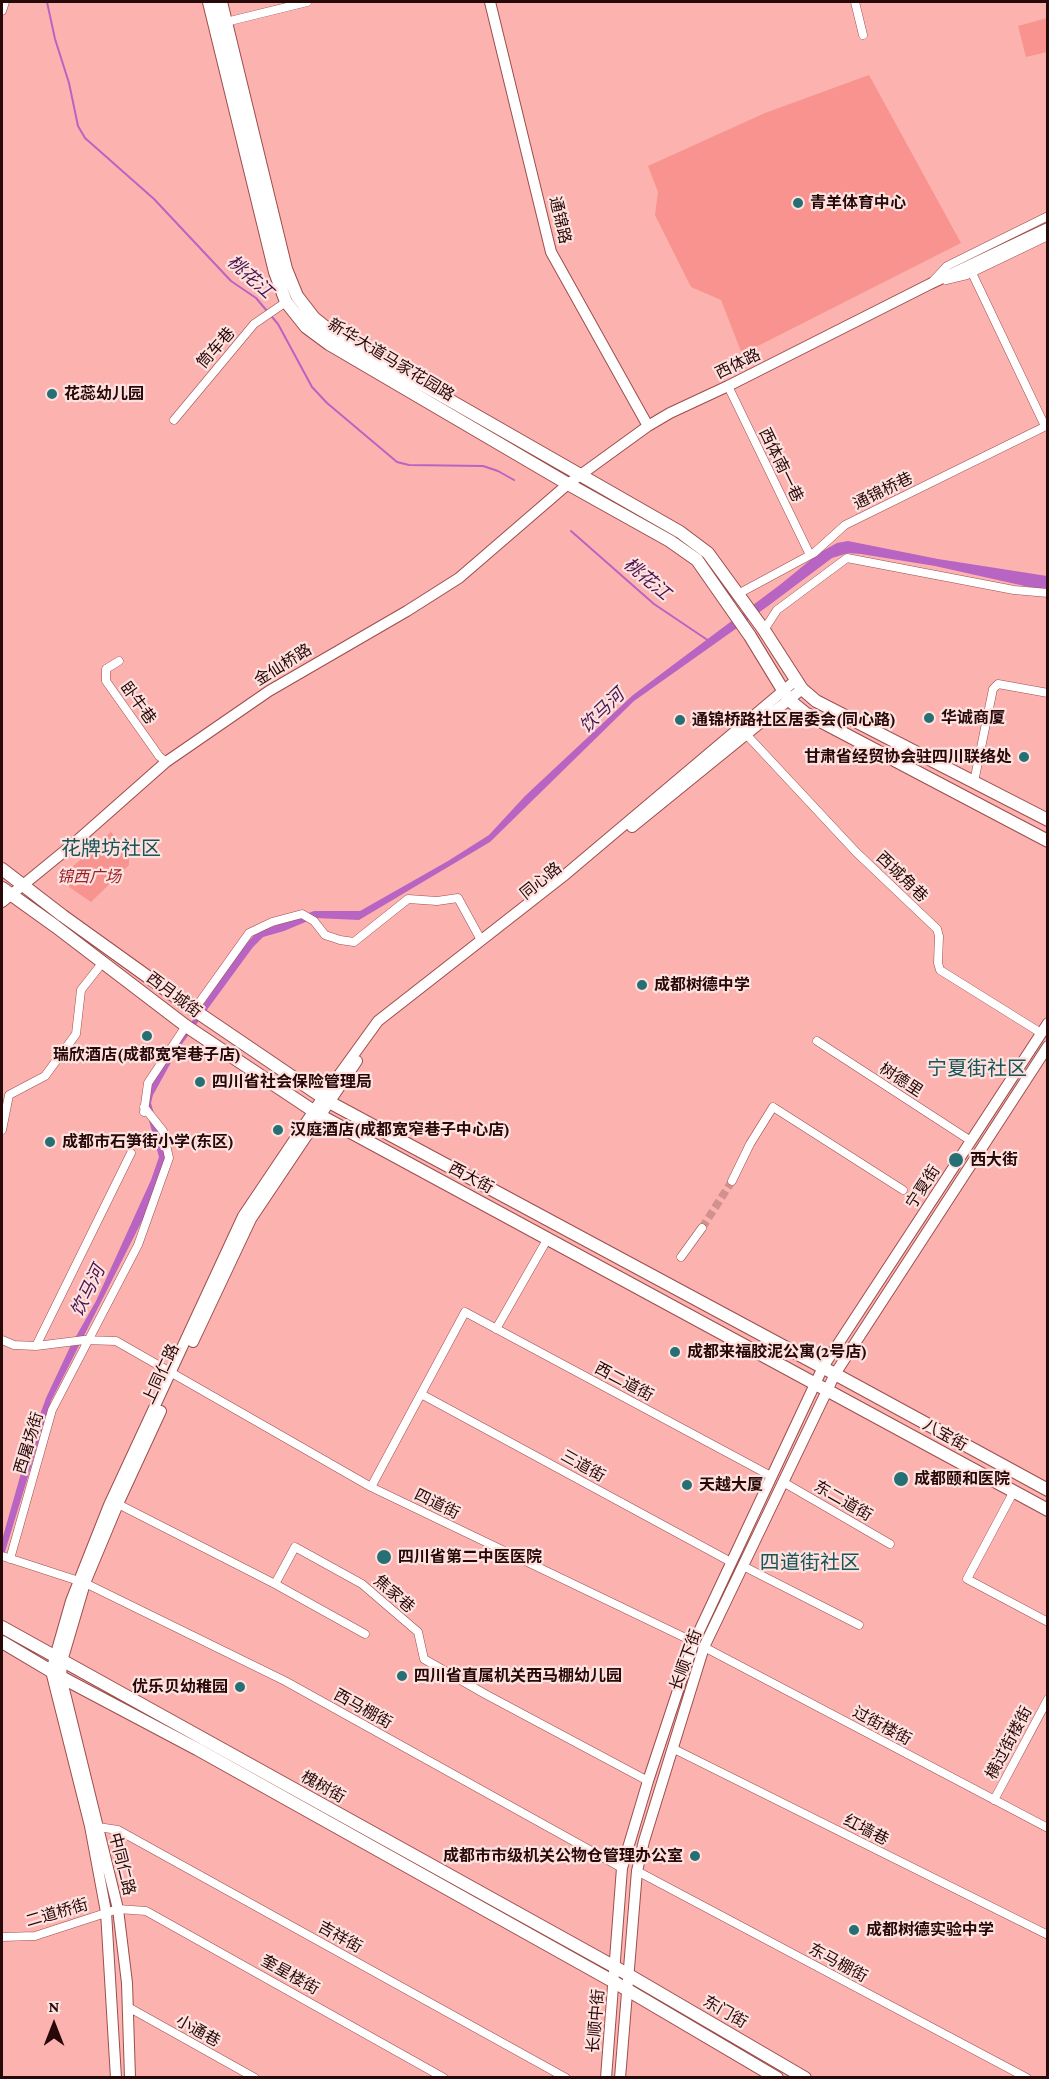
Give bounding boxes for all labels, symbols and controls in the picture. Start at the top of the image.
place label: 青羊体育中心 [810,193,906,213]
street label: 通锦路 [545,194,575,246]
marker: 青羊体育中心 [791,196,805,210]
water label: 桃花江 [223,251,277,303]
street label: 新华大道马家花园路 [324,315,458,405]
street label: 筒车巷 [193,324,239,372]
street label: 西体路 [712,345,764,383]
place label: 花蕊幼儿园 [64,384,144,404]
marker: 花蕊幼儿园 [45,387,59,401]
street label: 西体南一巷 [755,425,807,505]
street label: 通锦桥巷 [850,468,916,514]
water label: 桃花江 [619,553,675,605]
street label: 金仙桥路 [251,640,315,690]
street label: 卧牛巷 [116,678,160,728]
water label: 饮马河 [575,684,629,738]
place label: 华诚商厦 [941,708,1005,728]
place label: 通锦桥路社区居委会(同心路) [692,710,896,730]
marker: 华诚商厦 [922,711,936,725]
marker: 通锦桥路社区居委会(同心路) [673,713,687,727]
place label: 甘肃省经贸协会驻四川联络处 [804,747,1012,767]
marker: 甘肃省经贸协会驻四川联络处 [1017,750,1031,764]
district label: 花牌坊社区 [61,837,161,861]
street label: 西城角巷 [872,848,932,906]
street label: 同心路 [516,858,566,904]
park label: 锦西广场 [57,867,121,887]
street label: 西月城街 [143,968,205,1022]
place label: 成都树德中学 [654,975,750,995]
marker: 成都树德中学 [635,978,649,992]
marker: 瑞欣酒店(成都宽窄巷子店) [140,1029,154,1043]
place label: 瑞欣酒店(成都宽窄巷子店) [53,1045,241,1065]
district label: 宁夏街社区 [927,1057,1027,1081]
street label: 树德里 [876,1059,926,1101]
place label: 四川省社会保险管理局 [212,1072,372,1092]
marker: 四川省社会保险管理局 [193,1075,207,1089]
place label: 汉庭酒店(成都宽窄巷子中心店) [290,1120,510,1140]
marker: 汉庭酒店(成都宽窄巷子中心店) [271,1123,285,1137]
place label: 成都市石笋街小学(东区) [62,1132,234,1152]
marker: 成都市石笋街小学(东区) [43,1135,57,1149]
place label: 西大街 [970,1150,1018,1170]
marker: 西大街 [947,1151,965,1169]
street label: 西大街 [445,1158,497,1198]
street label: 宁夏街 [902,1162,944,1212]
water label: 饮马河 [66,1262,110,1320]
street label: 上同仁路 [139,1341,183,1407]
place label: 成都来福胶泥公寓(2号店) [687,1342,867,1362]
marker: 成都来福胶泥公寓(2号店) [668,1345,682,1359]
street label: 西二道街 [591,1359,657,1405]
street label: 西屠场街 [10,1410,48,1476]
street label: 八宝街 [919,1415,971,1455]
street label: 三道街 [557,1446,609,1486]
place label: 成都颐和医院 [914,1469,1010,1489]
marker: 成都颐和医院 [892,1470,910,1488]
place label: 天越大厦 [699,1475,763,1495]
street label: 东二道街 [810,1477,876,1525]
marker: 天越大厦 [680,1478,694,1492]
street label: 四道街 [411,1485,463,1523]
place label: 四川省第二中医医院 [398,1547,542,1567]
marker: 四川省第二中医医院 [375,1548,393,1566]
district label: 四道街社区 [760,1551,860,1575]
street label: 焦家巷 [370,1571,418,1617]
street label: 长顺下街 [666,1627,706,1693]
place label: 四川省直属机关西马棚幼儿园 [414,1666,622,1686]
marker: 四川省直属机关西马棚幼儿园 [395,1669,409,1683]
place label: 优乐贝幼稚园 [132,1677,228,1697]
marker: 优乐贝幼稚园 [233,1680,247,1694]
street label: 西马棚街 [330,1685,396,1733]
street label: 过街楼街 [849,1703,915,1749]
street label: 横过街楼街 [982,1703,1036,1783]
street label: 槐树街 [297,1767,349,1807]
street label: 红墙巷 [840,1811,892,1849]
street label: 中同仁路 [105,1831,139,1897]
place label: 成都市市级机关公物仓管理办公室 [443,1846,683,1866]
marker: 成都市市级机关公物仓管理办公室 [688,1849,702,1863]
street label: 二道桥街 [24,1895,90,1931]
street label: 吉祥街 [314,1917,366,1957]
place label: 成都树德实验中学 [866,1920,994,1940]
marker: 成都树德实验中学 [847,1923,861,1937]
street label: 东马棚街 [805,1940,871,1986]
street label: 奎星楼街 [257,1951,323,1999]
street label: 长顺中街 [584,1988,608,2054]
street label: 东门街 [699,1992,751,2032]
north arrow [24,1995,84,2055]
text: N [49,1998,59,2015]
street label: 小通巷 [172,2011,224,2051]

